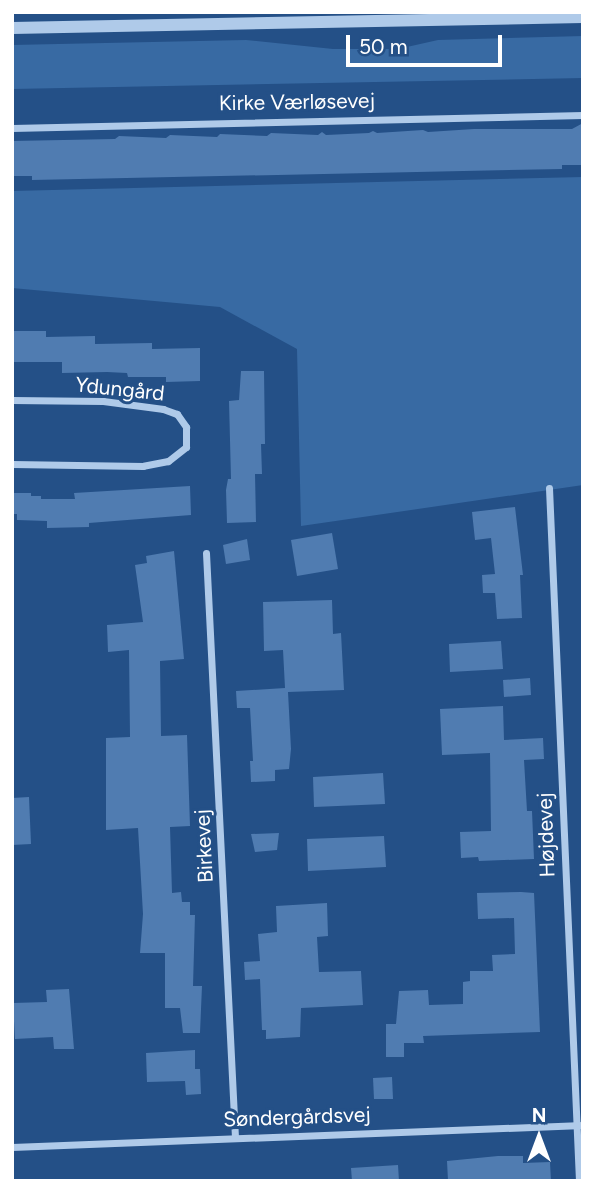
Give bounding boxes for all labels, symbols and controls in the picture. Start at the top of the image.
scale bar [350,21,506,65]
text: 50 m [359,34,408,59]
street label: Kirke Værløsevej [219,88,375,116]
street label: Ydungård [74,372,166,406]
street label: Højdevej [532,792,560,878]
street label: Birkevej [189,809,219,883]
street label: Søndergårdsvej [223,1102,371,1132]
north arrow [504,1102,574,1172]
text: N [532,1104,546,1127]

